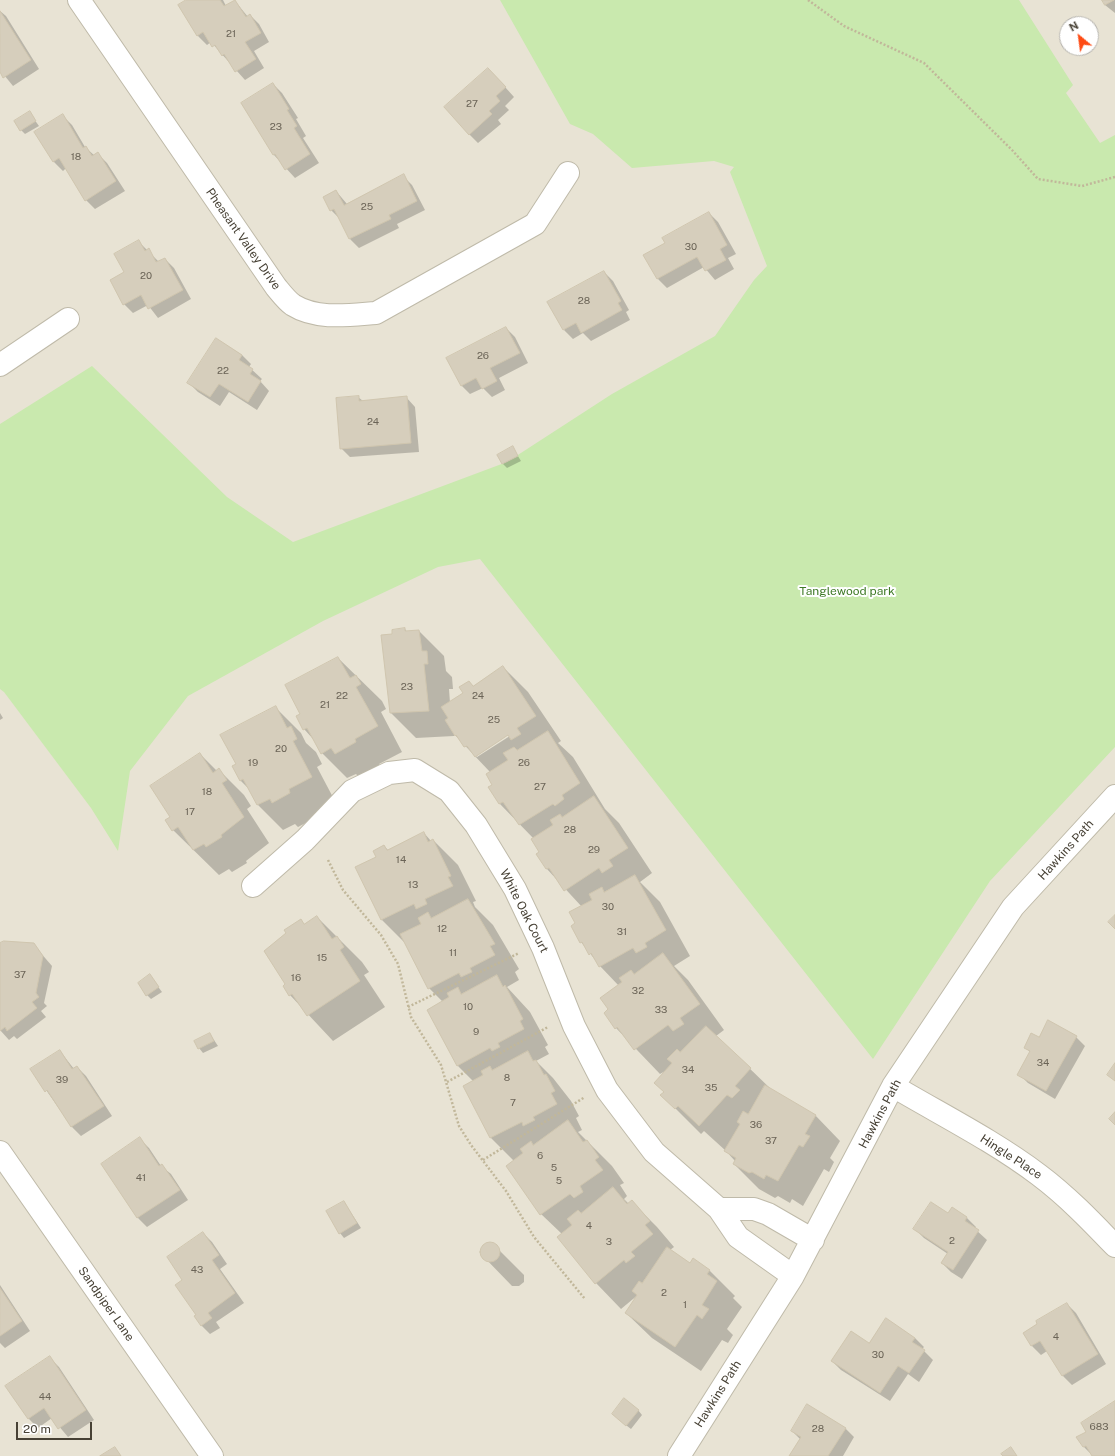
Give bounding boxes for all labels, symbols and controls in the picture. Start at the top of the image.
north arrow [1059,16,1099,56]
text: N [1067,19,1080,34]
house number: 21 [226,28,236,40]
house number: 27 [466,98,478,110]
house number: 23 [270,121,282,133]
house number: 18 [71,151,81,163]
street label: Pheasant Valley Drive [203,185,283,293]
house number: 25 [361,201,373,213]
house number: 30 [685,241,697,253]
house number: 20 [140,270,152,282]
house number: 28 [578,295,590,307]
house number: 26 [477,350,489,362]
house number: 22 [217,365,229,377]
house number: 24 [367,416,379,428]
park label: Tanglewood park [799,584,895,598]
house number: 23 [401,681,413,693]
house number: 22 [336,690,348,702]
house number: 24 [472,690,484,702]
house number: 21 [320,699,330,711]
house number: 25 [488,714,500,726]
house number: 20 [275,743,287,755]
house number: 19 [248,757,258,769]
house number: 26 [518,757,530,769]
house number: 27 [534,781,546,793]
house number: 18 [202,786,212,798]
house number: 17 [185,806,195,818]
street label: Hawkins Path [1035,817,1097,883]
house number: 28 [564,824,576,836]
house number: 29 [588,844,600,856]
house number: 14 [396,854,406,866]
street label: White Oak Court [497,867,551,955]
house number: 13 [408,879,418,891]
house number: 30 [602,901,614,913]
house number: 12 [437,923,447,935]
house number: 31 [617,926,627,938]
house number: 11 [449,947,457,959]
house number: 15 [317,952,327,964]
house number: 37 [14,969,26,981]
house number: 16 [291,972,301,984]
house number: 32 [632,985,644,997]
house number: 10 [463,1001,473,1013]
house number: 33 [655,1004,667,1016]
house number: 9 [473,1026,479,1038]
house number: 34 [1037,1057,1049,1069]
house number: 34 [682,1064,694,1076]
house number: 8 [504,1072,510,1084]
house number: 39 [56,1074,68,1086]
street label: Hawkins Path [856,1077,904,1151]
house number: 35 [705,1082,717,1094]
house number: 7 [510,1097,516,1109]
house number: 36 [750,1119,762,1131]
street label: Hingle Place [977,1132,1045,1182]
house number: 37 [765,1135,777,1147]
house number: 6 [537,1150,543,1162]
house number: 5 [551,1162,557,1174]
house number: 41 [136,1172,146,1184]
house number: 5 [556,1175,562,1187]
house number: 4 [586,1220,592,1232]
house number: 2 [949,1235,955,1247]
house number: 3 [606,1236,612,1248]
street label: Sandpiper Lane [75,1264,137,1344]
house number: 43 [191,1264,203,1276]
house number: 2 [661,1287,667,1299]
house number: 1 [683,1299,687,1311]
house number: 4 [1053,1331,1059,1343]
house number: 30 [872,1349,884,1361]
street label: Hawkins Path [692,1358,744,1430]
house number: 44 [39,1391,51,1403]
scale bar [18,1414,94,1440]
house number: 683 [1090,1421,1108,1433]
text: 20 m [23,1422,51,1436]
house number: 28 [812,1423,824,1435]

